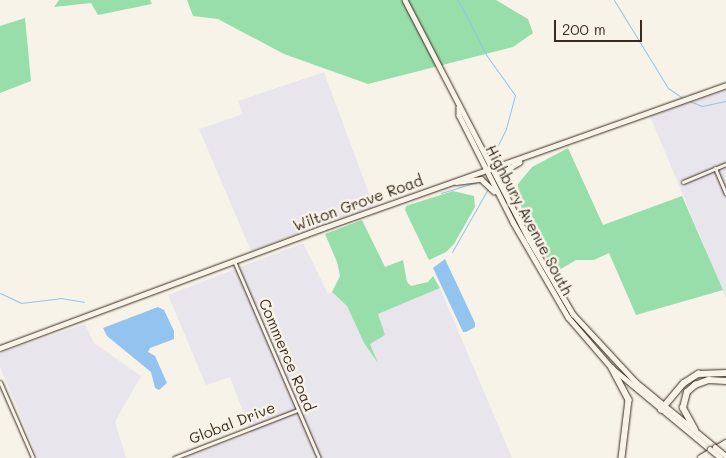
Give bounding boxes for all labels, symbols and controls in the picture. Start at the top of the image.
scale bar [556,10,644,42]
text: 200 m [562,19,606,39]
street label: Highbury Avenue South [482,142,576,298]
street label: Wilton Grove Road [291,171,425,235]
street label: Commerce Road [255,296,319,414]
street label: Global Drive [186,398,278,448]

